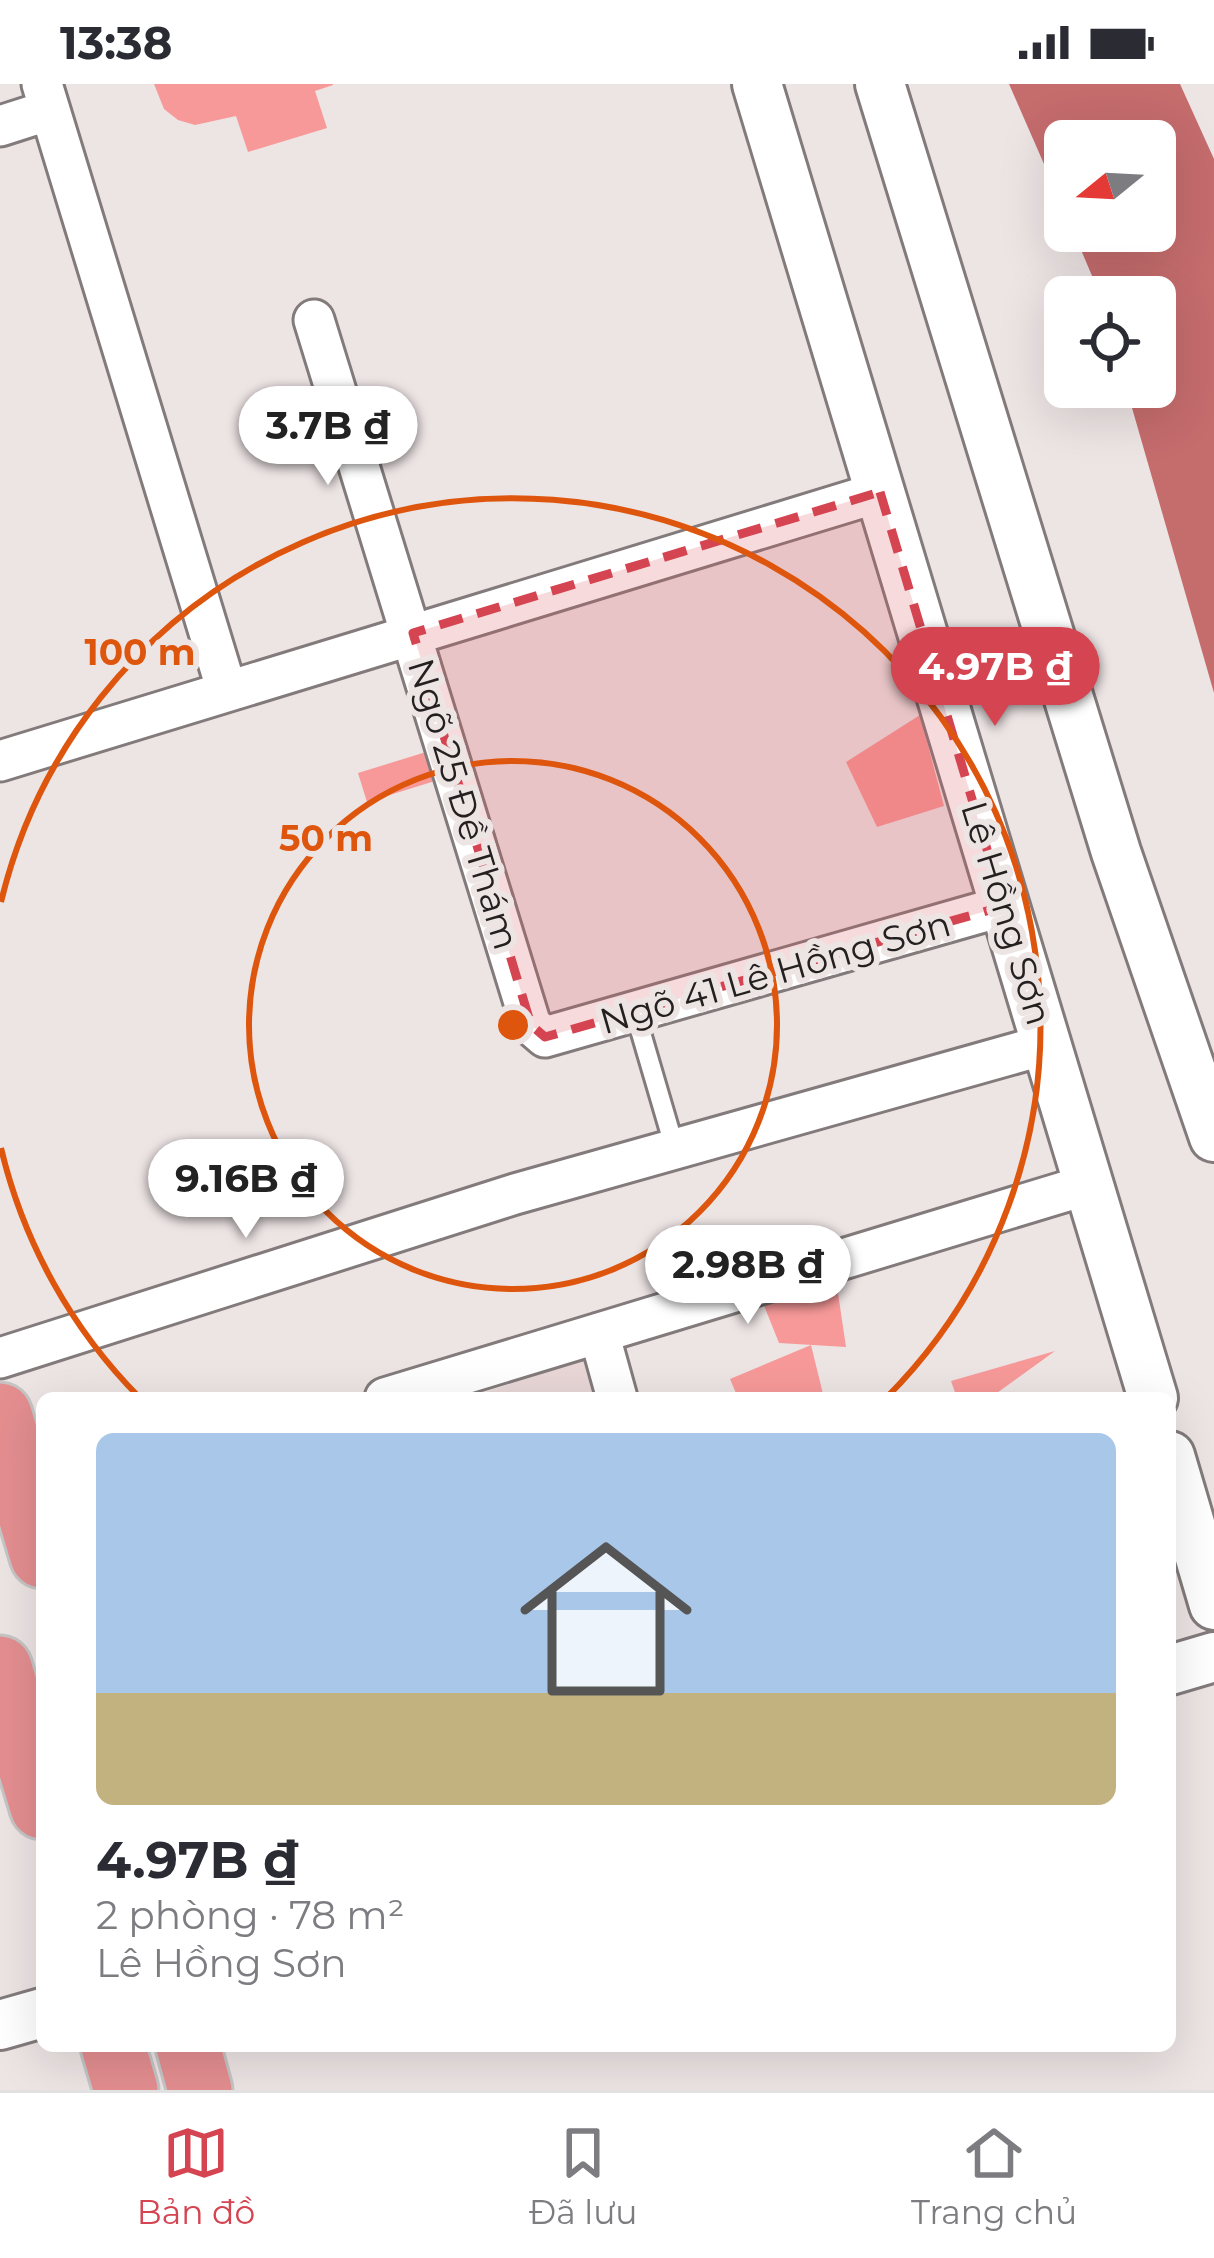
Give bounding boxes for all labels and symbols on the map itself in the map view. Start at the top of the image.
north arrow [1044,120,1176,252]
pin: 3.7B ₫ [230,386,426,488]
pin: 4.97B ₫ [884,627,1106,729]
text: 100 m [85,630,195,674]
street label: Ngõ 25 Đề Thám [399,653,529,955]
street label: Lê Hồng Sơn [952,796,1062,1030]
text: 50 m [279,816,373,860]
street label: Ngõ 41 Lê Hồng Sơn [595,901,955,1043]
centre of rings [492,1004,534,1046]
pin: 9.16B ₫ [135,1139,357,1241]
pin: 2.98B ₫ [637,1225,859,1327]

